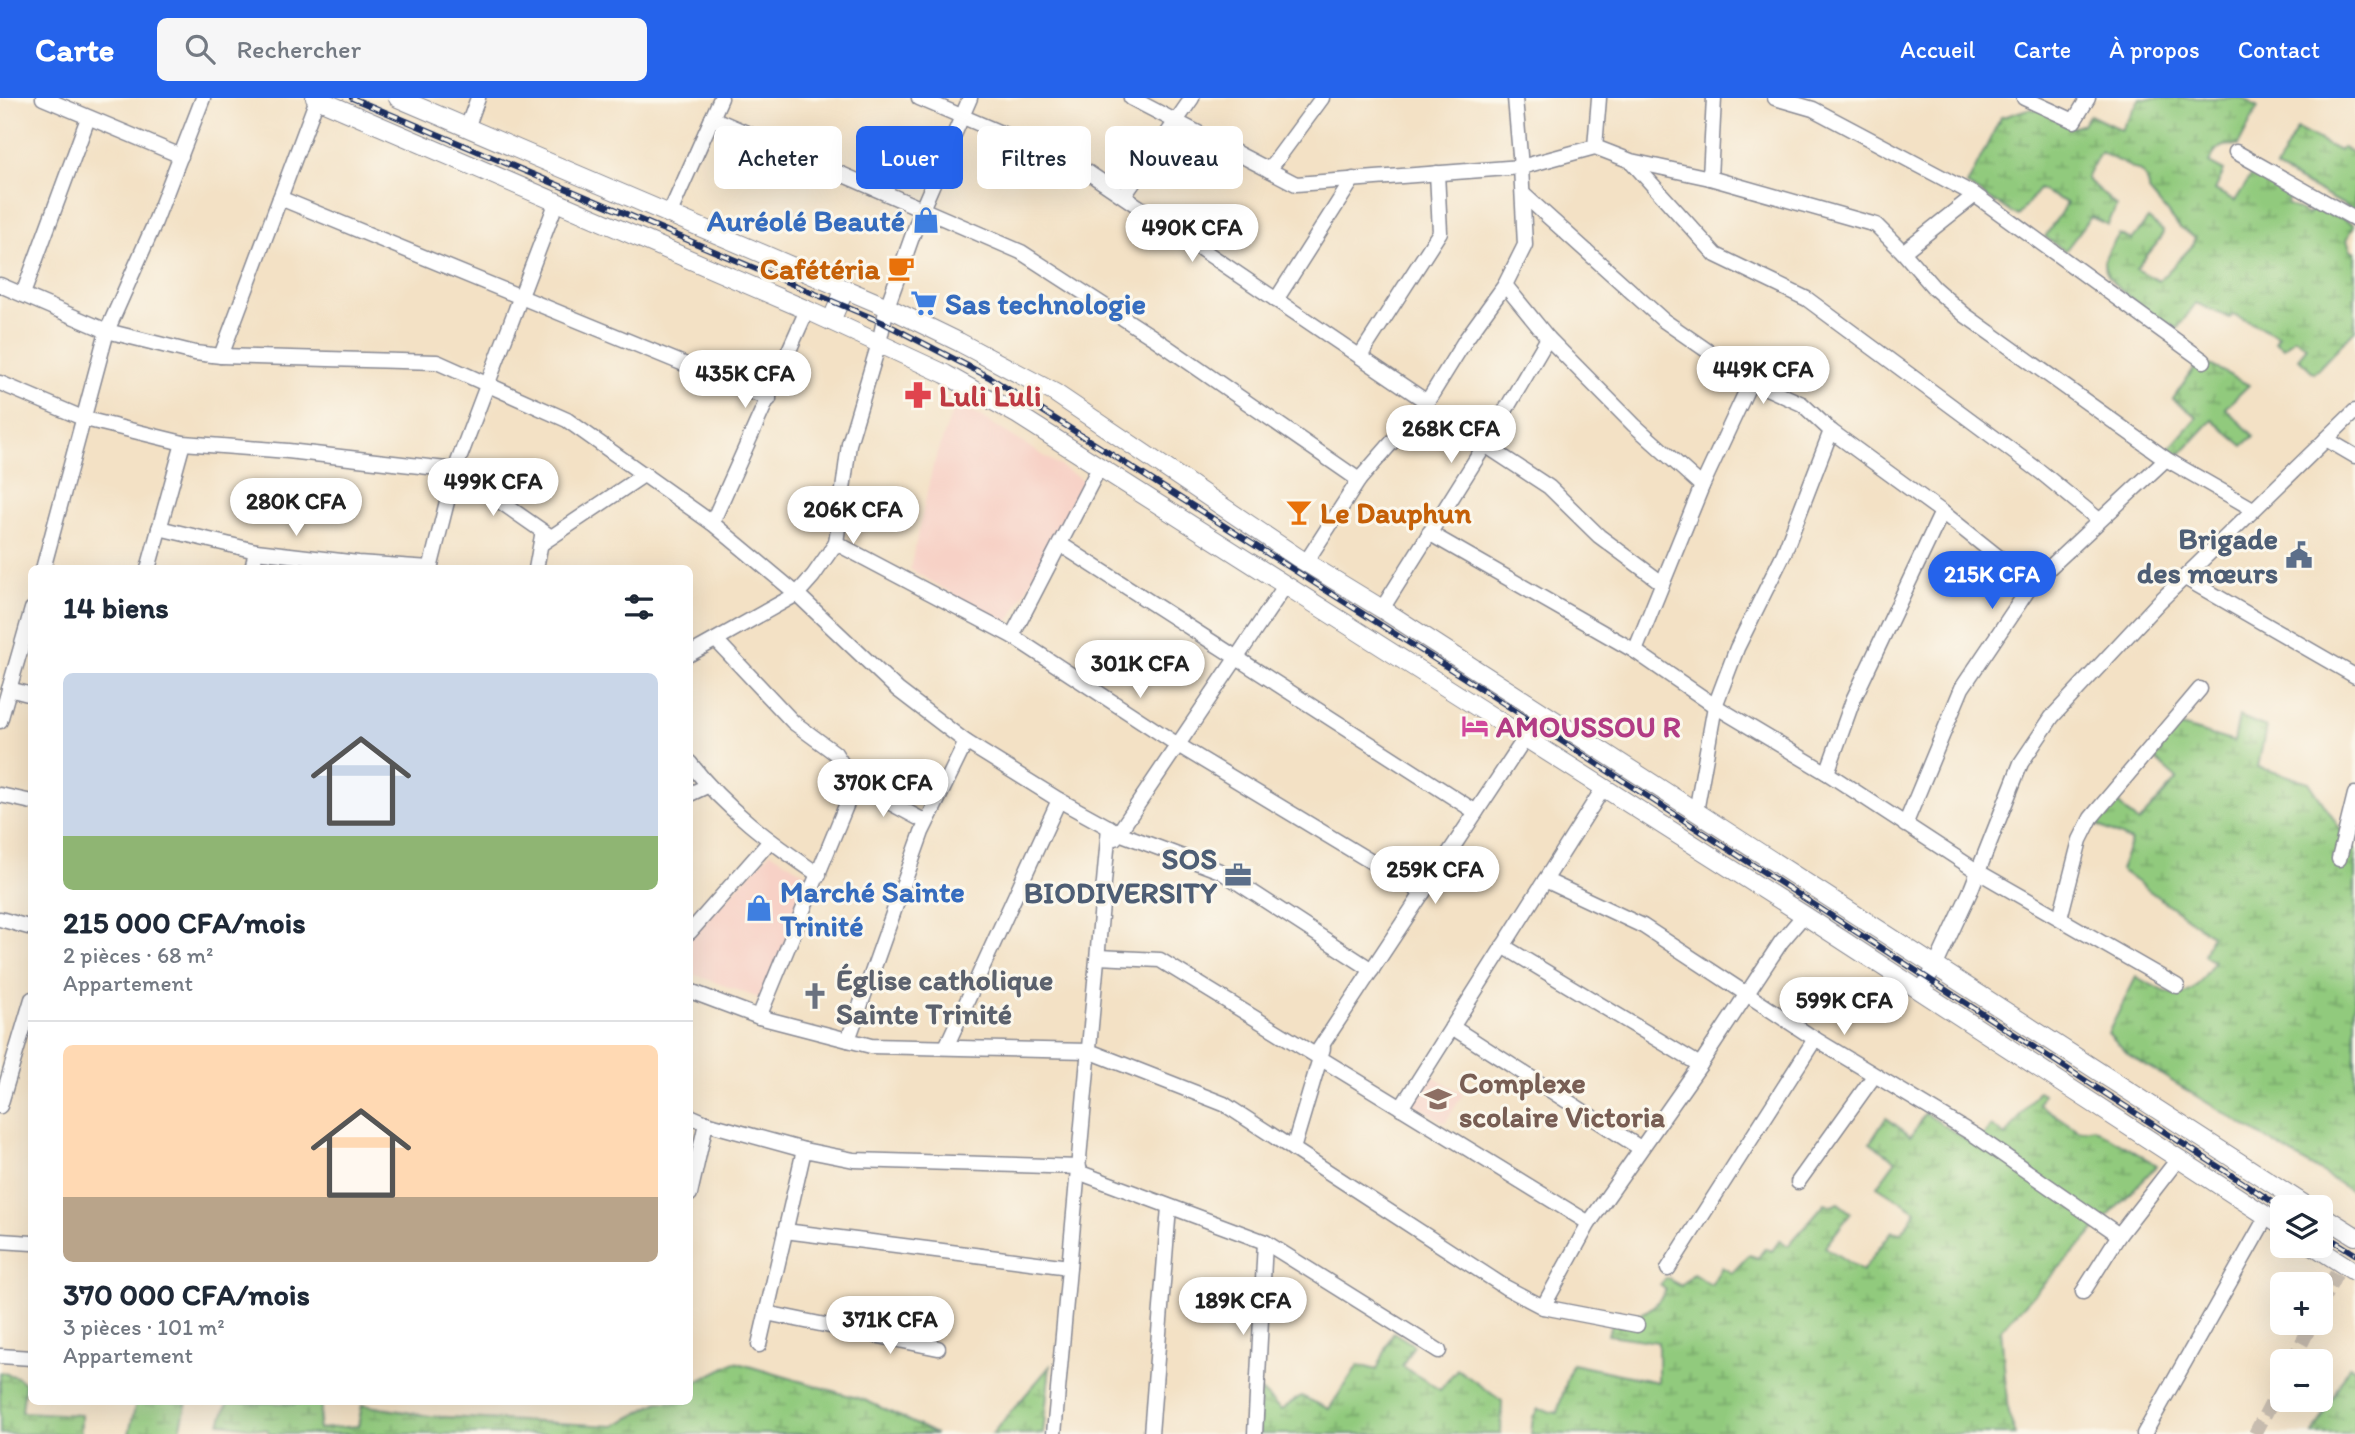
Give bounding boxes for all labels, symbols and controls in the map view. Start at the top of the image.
search box [157,18,647,81]
text: Carte [35,30,115,69]
icon: search [181,30,219,68]
text: Rechercher [237,33,361,65]
text: Accueil [1900,35,1975,64]
text: Carte [2013,35,2071,64]
text: À propos [2109,35,2200,64]
text: Contact [2238,35,2320,64]
chip: Acheter [714,126,842,189]
chip: Louer [856,126,963,189]
chip: Filtres [977,126,1091,189]
chip: Nouveau [1105,126,1243,189]
place label: Auréolé Beauté [706,202,905,239]
pin: 490K CFA [1120,204,1264,264]
shop icon: Auréolé Beauté [911,205,941,235]
text: 490K CFA [1141,213,1243,241]
place label: Cafétéria [760,250,880,287]
cafe icon: Cafétéria [886,253,916,283]
place label: Sas technologie [945,285,1146,322]
supermarket icon: Sas technologie [909,288,939,318]
pin: 449K CFA [1691,346,1835,406]
pin: 435K CFA [673,350,817,410]
text: 449K CFA [1713,355,1813,383]
text: 435K CFA [695,359,795,387]
place label: Luli Luli [939,377,1041,414]
pharmacy icon: Luli Luli [903,380,933,410]
pin: 268K CFA [1379,406,1523,465]
text: 268K CFA [1402,414,1500,442]
pin: 499K CFA [421,458,565,518]
text: 499K CFA [444,467,542,495]
pin: 280K CFA [224,478,368,538]
pin: 206K CFA [781,486,925,546]
text: 280K CFA [246,487,346,515]
place label: Le Dauphun [1320,494,1471,531]
text: 206K CFA [803,495,903,523]
bar icon: Le Dauphun [1284,497,1314,527]
place label: Brigade des mœurs [2137,520,2278,591]
public building icon: Brigade des mœurs [2284,540,2314,570]
pin: 215K CFA [1920,552,2064,611]
text: 215K CFA [1944,560,2040,588]
icon: filters [620,588,658,626]
text: 14 biens [63,589,169,626]
pin: 301K CFA [1068,640,1212,700]
text: 301K CFA [1091,649,1189,677]
place label: AMOUSSOU R [1495,708,1681,745]
hotel icon: AMOUSSOU R [1460,711,1490,741]
icon: home [298,718,424,844]
pin: 370K CFA [811,760,955,819]
text: 370K CFA [833,768,933,796]
place label: SOS BIODIVERSITY [1024,840,1218,911]
pin: 259K CFA [1363,846,1507,906]
text: 259K CFA [1386,855,1484,883]
office icon: SOS BIODIVERSITY [1223,860,1253,890]
place label: Marché Sainte Trinité [779,873,965,944]
shop icon: Marché Sainte Trinité [744,893,774,923]
text: 215 000 CFA/mois [63,904,306,941]
text: 2 pièces · 68 m² [63,941,213,969]
place label: Église catholique Sainte Trinité [836,961,1053,1032]
text: Appartement [63,969,193,997]
pin: 599K CFA [1772,978,1916,1037]
church icon: Église catholique Sainte Trinité [800,981,830,1011]
text: 599K CFA [1795,986,1893,1014]
place label: Complexe scolaire Victoria [1459,1064,1665,1135]
school or university icon: Complexe scolaire Victoria [1423,1084,1453,1114]
icon: home [298,1090,424,1216]
map controls [2270,1195,2333,1412]
button: layers [2270,1195,2333,1258]
button: + [2270,1272,2333,1335]
text: 370 000 CFA/mois [63,1276,310,1313]
pin: 189K CFA [1171,1278,1315,1337]
text: 189K CFA [1195,1286,1291,1314]
pin: 371K CFA [818,1296,962,1356]
text: 371K CFA [842,1305,938,1333]
text: 3 pièces · 101 m² [63,1313,225,1341]
text: Appartement [63,1341,193,1369]
button: − [2270,1349,2333,1412]

